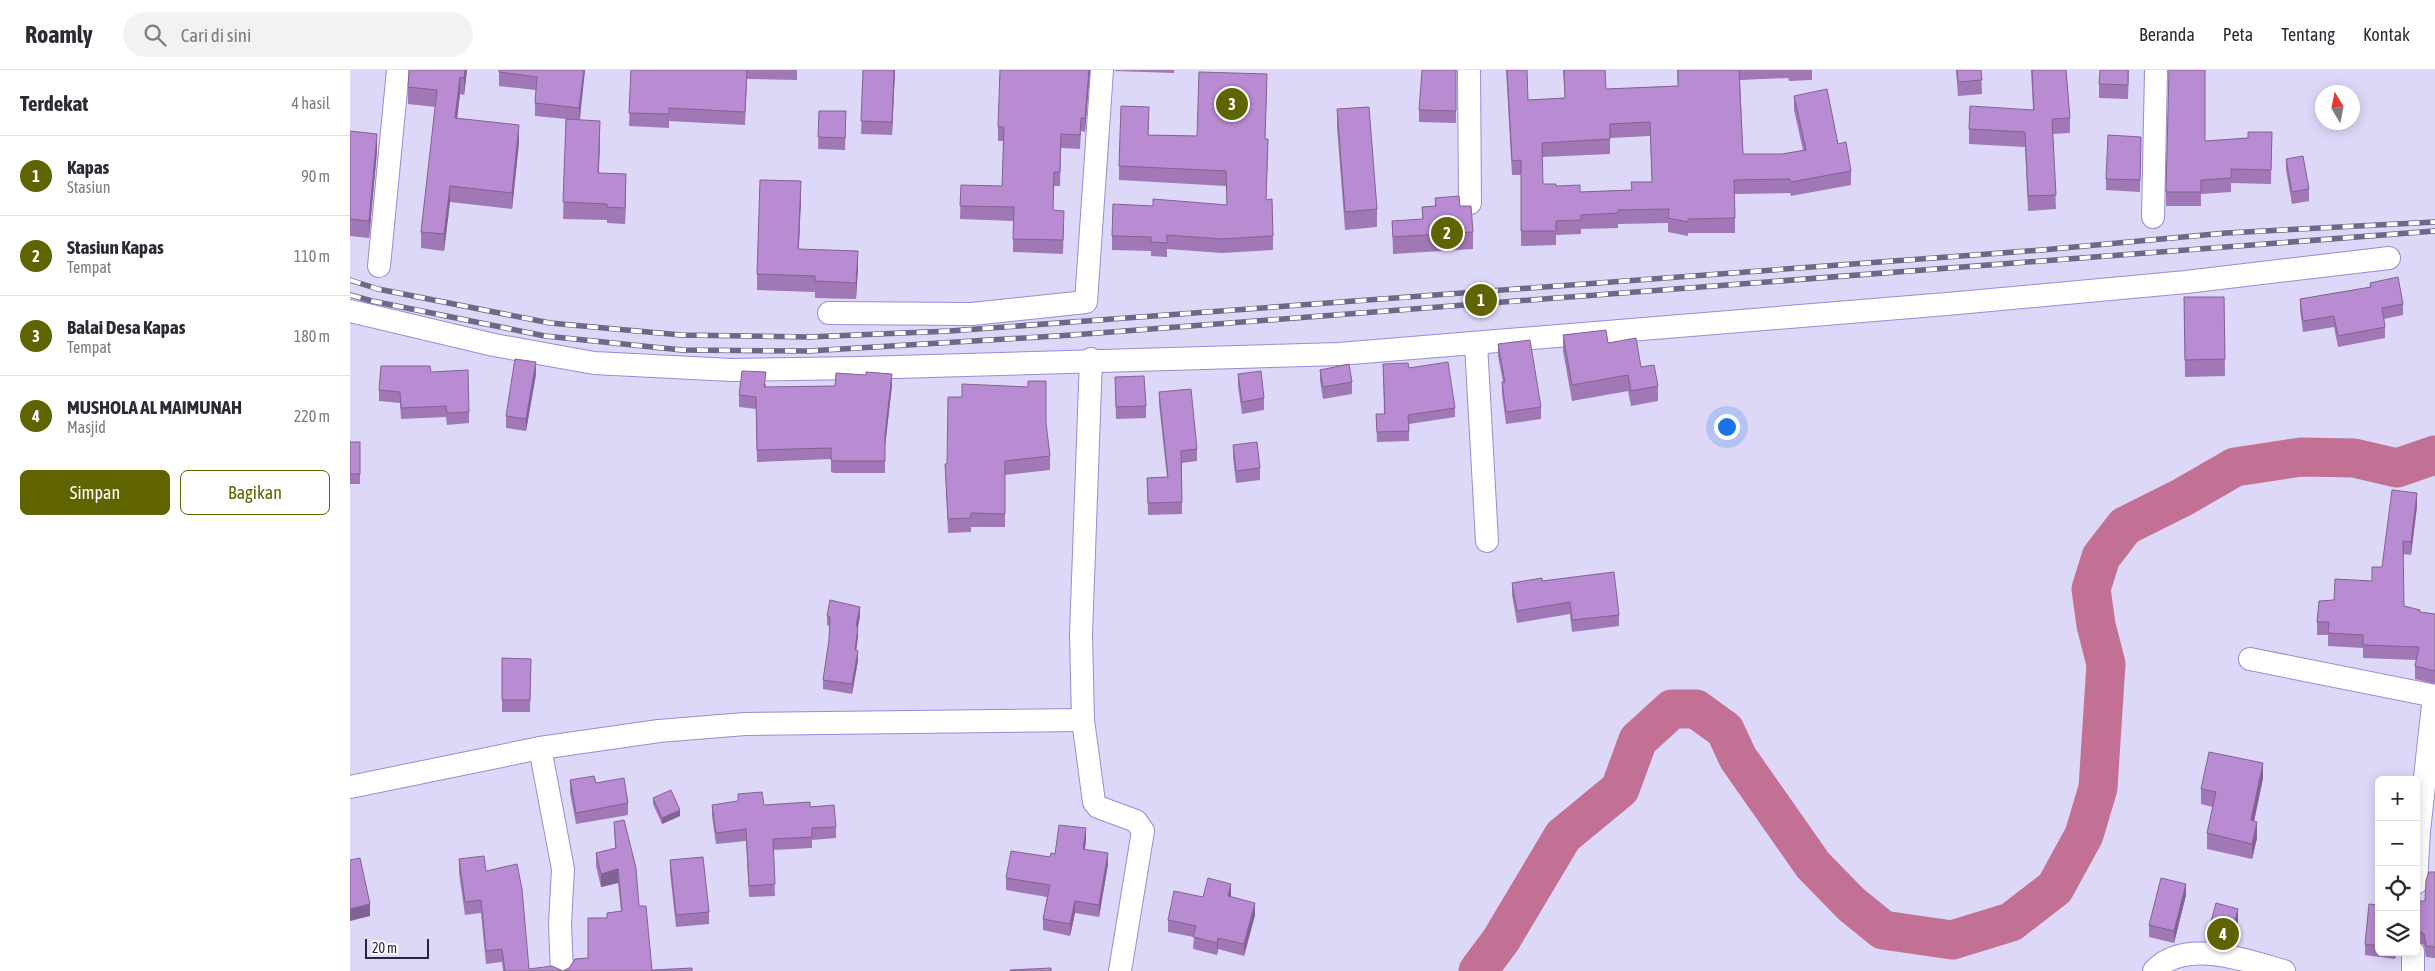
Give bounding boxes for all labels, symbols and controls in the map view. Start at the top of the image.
search box [123,12,473,57]
text: Roamly [25,21,93,48]
icon: search [141,21,169,49]
text: Cari di sini [181,24,251,46]
text: Beranda [2139,24,2195,45]
text: Peta [2223,24,2253,45]
text: Tentang [2281,24,2335,45]
text: Kontak [2363,24,2410,45]
pin: 3 [1216,85,1248,123]
north arrow [2315,85,2360,130]
text: Terdekat [20,91,88,115]
text: 4 hasil [292,94,330,112]
text: Kapas [67,156,109,178]
text: 1 [32,167,40,185]
text: 90 m [301,167,330,185]
text: Stasiun [67,178,111,196]
pin: 2 [1431,214,1463,252]
text: Stasiun Kapas [67,236,164,258]
text: 2 [32,247,40,265]
text: 110 m [294,247,330,265]
text: Tempat [67,258,111,276]
pin: 1 [1465,281,1497,319]
text: Balai Desa Kapas [67,316,185,338]
text: 3 [32,327,40,345]
text: 180 m [294,327,330,345]
text: Tempat [67,338,111,356]
text: MUSHOLA AL MAIMUNAH [67,396,242,418]
text: 4 [32,407,40,425]
text: 220 m [294,407,330,425]
your location [1714,414,1740,440]
text: Masjid [67,418,106,436]
button: Simpan [20,470,170,515]
button: Bagikan [180,470,330,515]
map controls [2375,776,2420,956]
button: + [2375,776,2420,821]
button: − [2375,821,2420,866]
button: locate [2375,866,2420,911]
button: layers [2375,911,2420,956]
pin: 4 [2207,915,2239,953]
scale bar [365,936,429,959]
text: 20 m [372,940,397,956]

